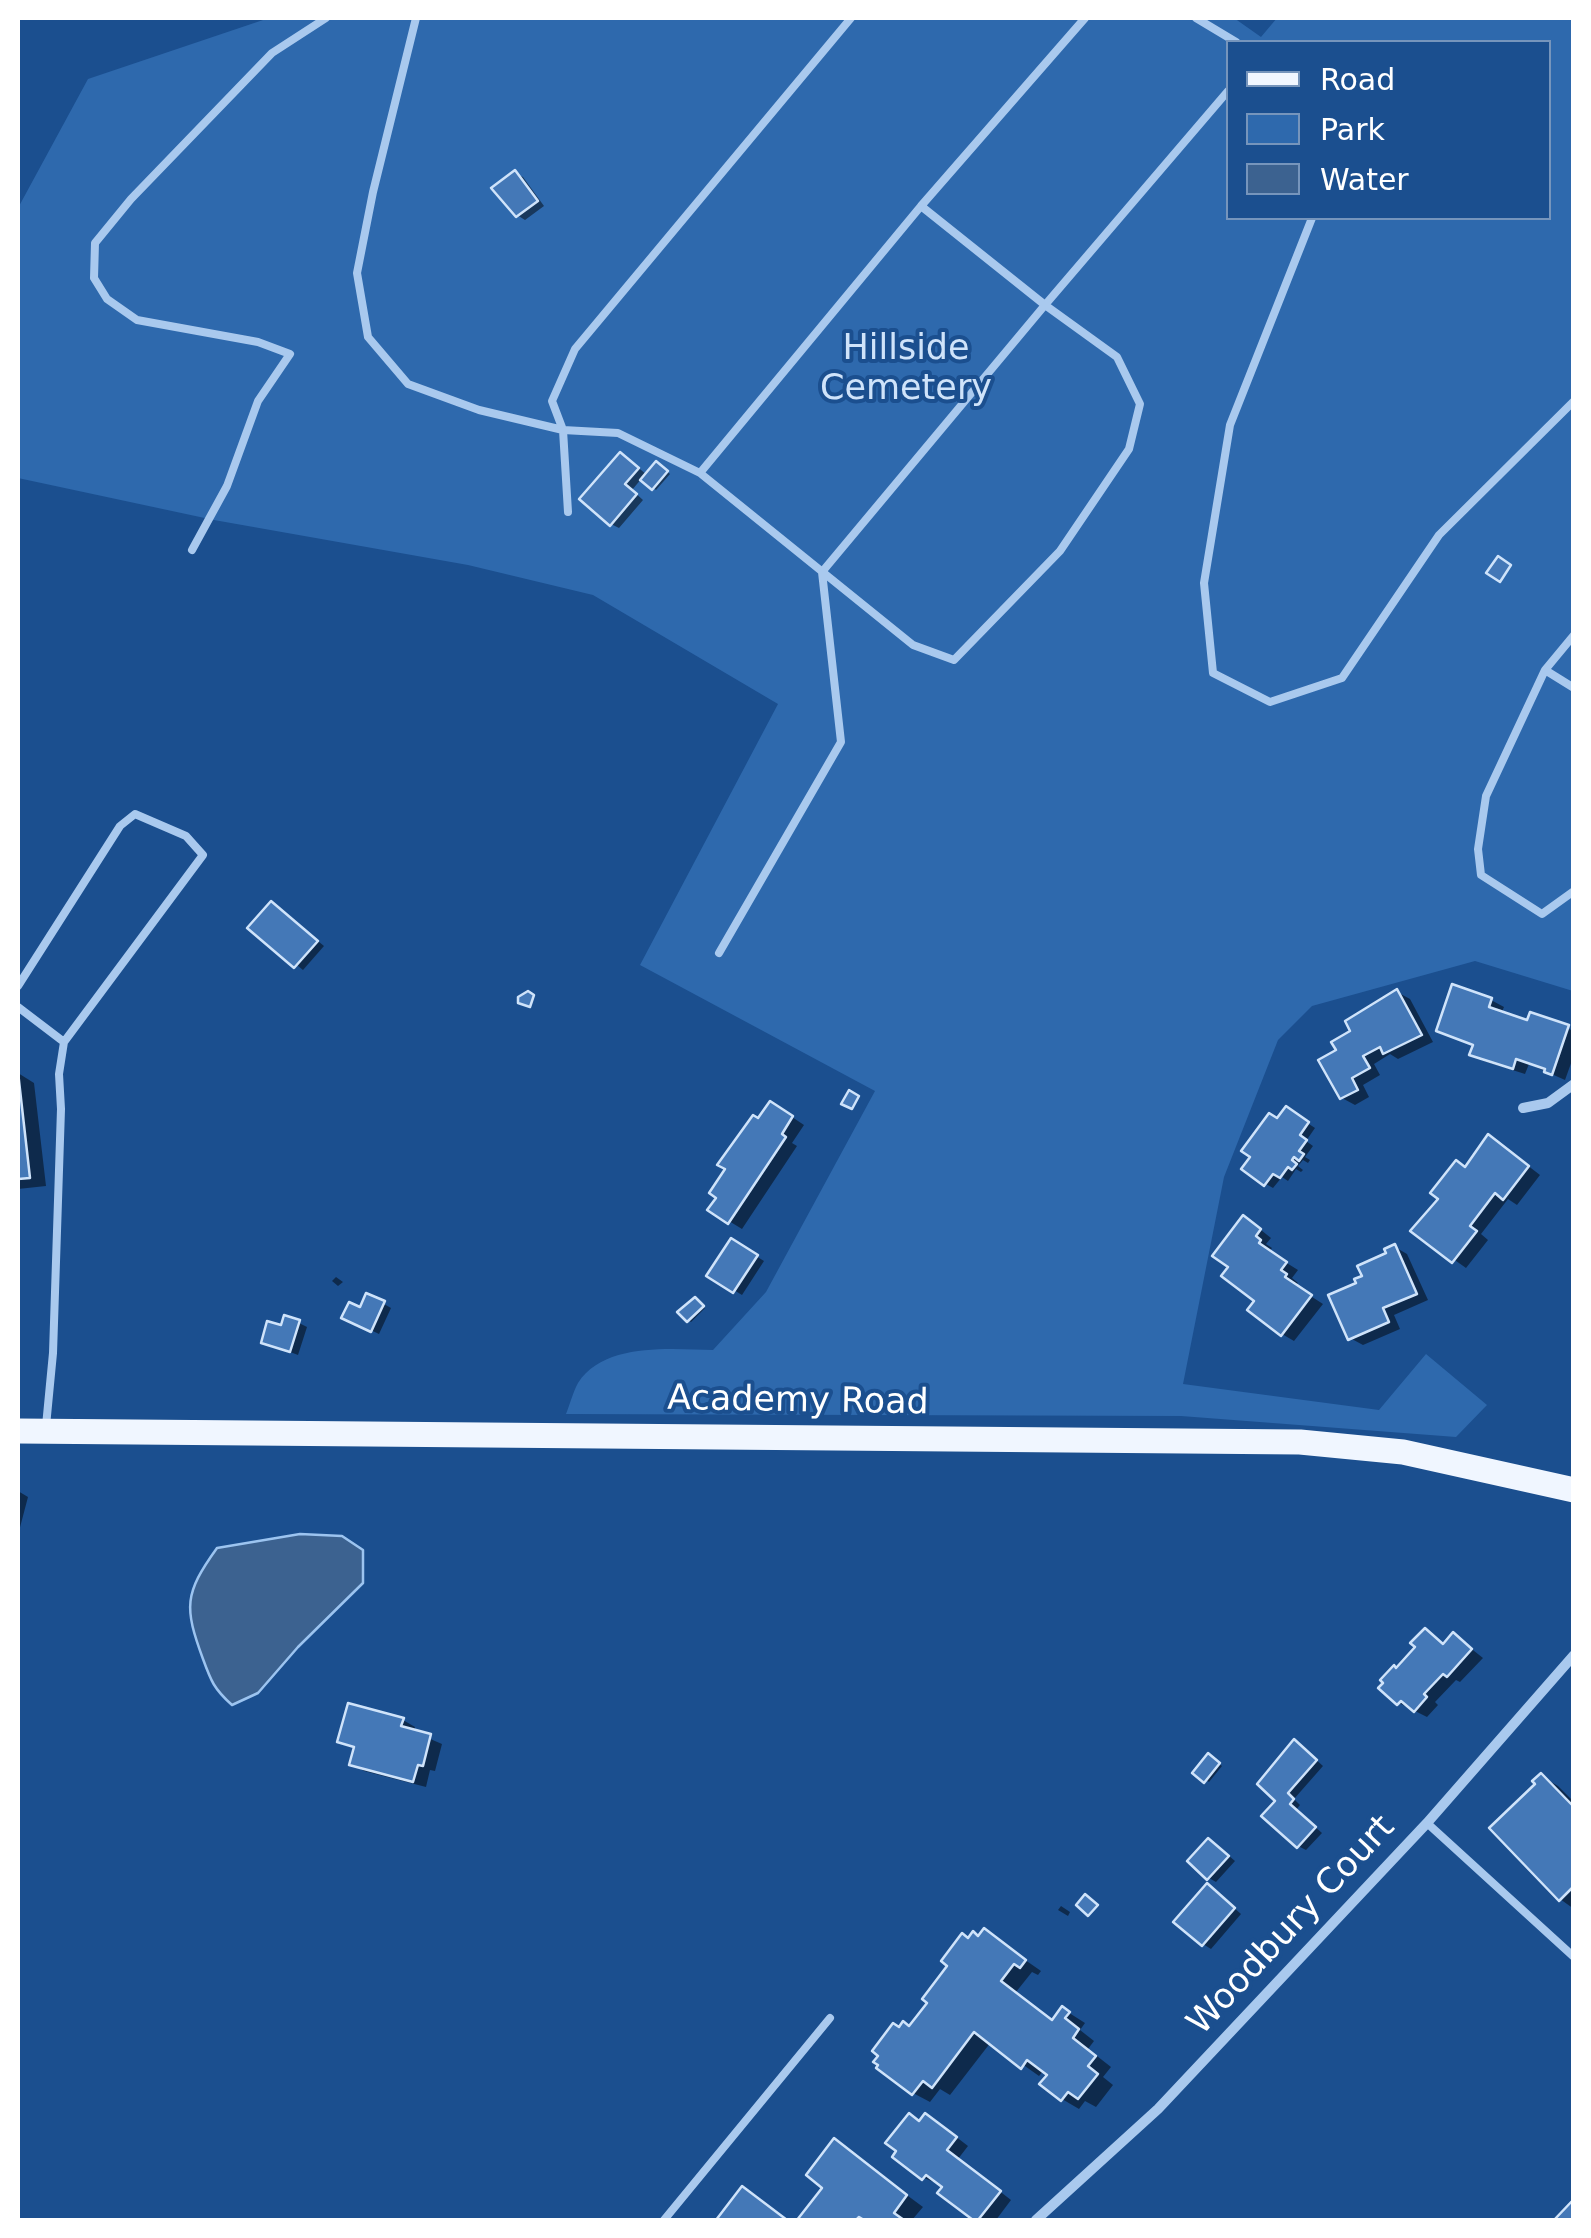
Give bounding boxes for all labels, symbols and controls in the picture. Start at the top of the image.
legend [1226,40,1551,220]
text: Road [1320,62,1395,97]
text: Park [1320,112,1385,147]
text: Water [1320,162,1409,197]
park label: Hillside Cemetery [820,329,992,411]
street label: Academy Road [667,1379,929,1425]
street label: Woodbury Court [1180,1808,1404,2044]

